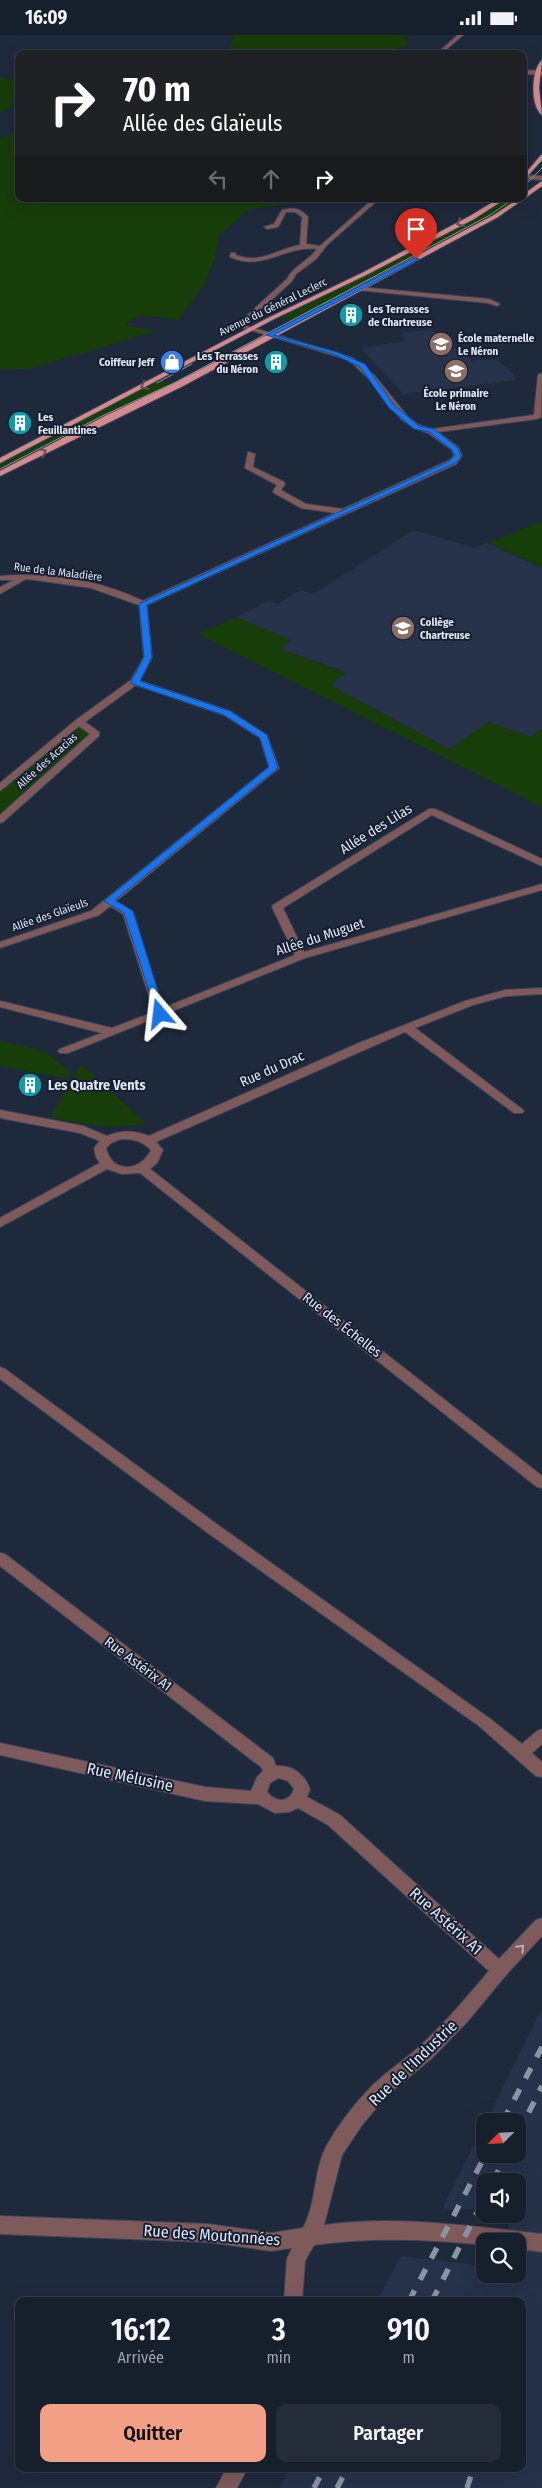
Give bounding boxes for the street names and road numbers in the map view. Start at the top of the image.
street label: Avenue du Général Leclerc [217,275,329,339]
street label: Rue de la Maladière [13,560,103,584]
street label: Allée des Acacias [14,730,80,792]
street label: Allée des Lilas [337,800,415,858]
street label: Allée des Glaïeuls [10,896,90,934]
street label: Allée du Muguet [273,915,367,959]
street label: Rue du Drac [237,1047,307,1091]
street label: Rue des Échelles [299,1288,386,1361]
street label: Rue Astérix A1 [101,1633,175,1695]
street label: Rue Mélusine [85,1759,175,1795]
street label: Rue Astérix A1 [406,1883,486,1959]
street label: Rue de l'Industrie [365,2016,461,2110]
street label: Rue des Moutonnées [143,2221,281,2249]

